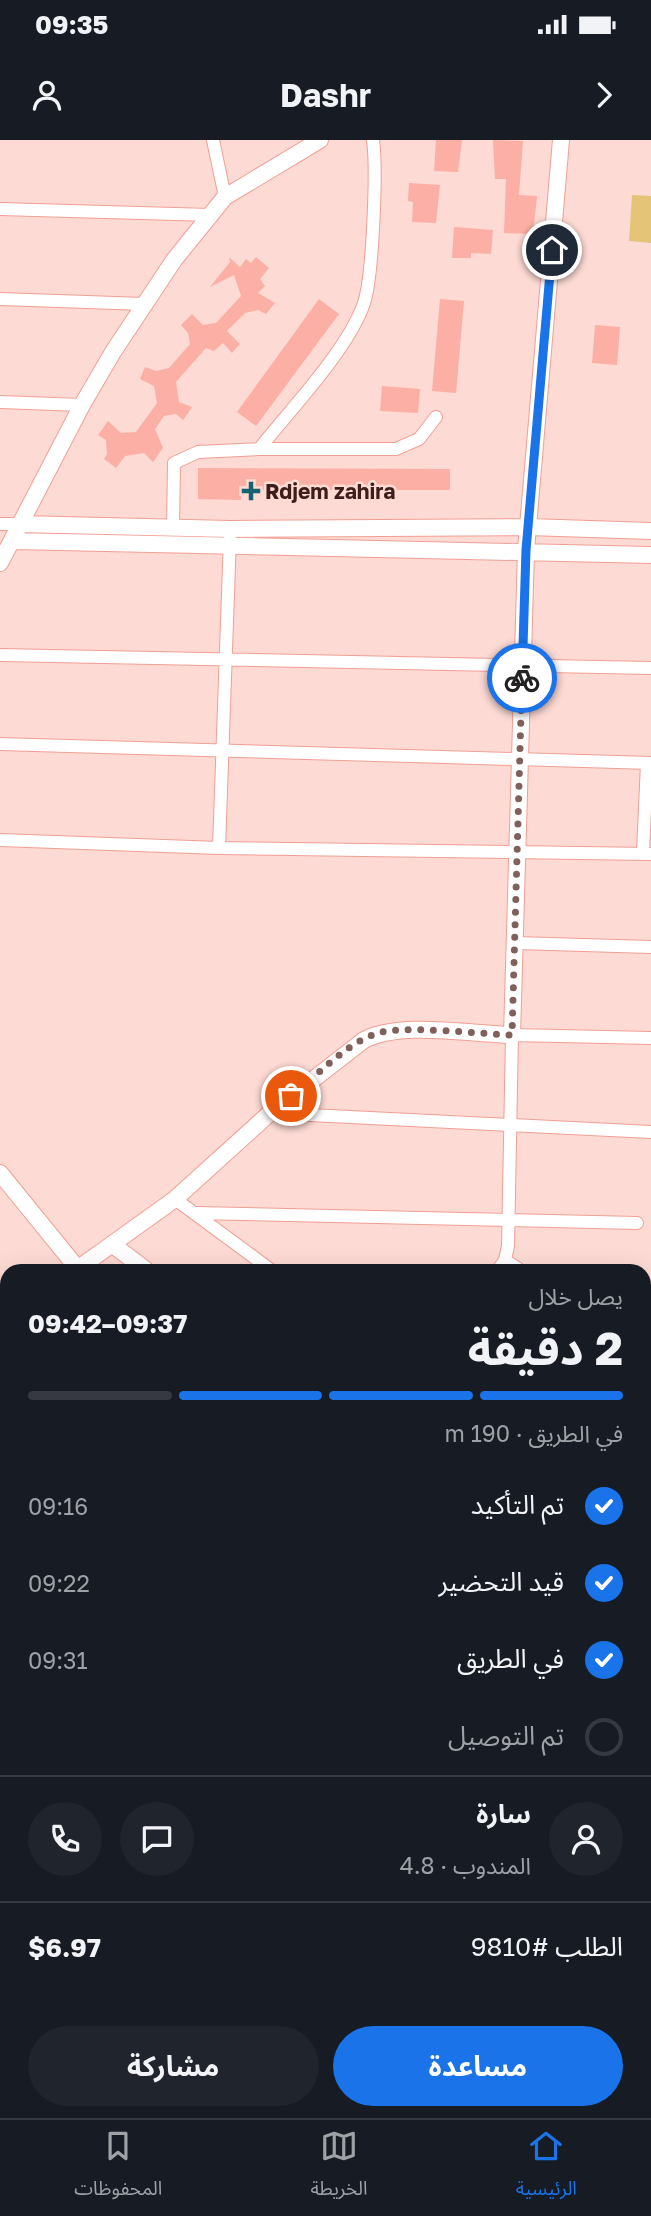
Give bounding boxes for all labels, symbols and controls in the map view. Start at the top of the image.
text: 09:35 [35,9,108,40]
icon: person [28,76,66,114]
text: Dashr [280,76,371,114]
icon: forward [585,76,623,114]
pin [522,220,582,280]
icon: home [533,231,571,269]
place label: Rdjem zahira [265,478,395,504]
marker: Rdjem zahira [243,483,259,499]
courier [487,643,557,713]
icon: bike [503,659,541,697]
pin [261,1066,321,1126]
icon: bag [272,1077,310,1115]
text: يصل خلال [528,1282,623,1310]
text: 09:37–09:42 [28,1308,187,1339]
text: 2 دقيقة [468,1320,623,1375]
text: في الطريق · 190 m [445,1419,623,1447]
icon: check [585,1487,623,1525]
text: تم التأكيد [471,1489,564,1520]
text: 09:16 [28,1492,88,1520]
icon: check [585,1564,623,1602]
text: قيد التحضير [438,1566,564,1597]
text: 09:22 [28,1569,90,1597]
icon: check [585,1641,623,1679]
text: في الطريق [457,1643,564,1674]
text: 09:31 [28,1646,88,1674]
text: تم التوصيل [448,1720,564,1751]
text: سارة [476,1798,531,1829]
button: phone [28,1802,102,1876]
button: chat [120,1802,194,1876]
button: person [549,1802,623,1876]
text: المندوب · 4.8 [400,1851,531,1879]
text: الطلب #9810 [471,1931,623,1962]
text: $6.97 [28,1932,101,1963]
button: مشاركة [28,2026,319,2106]
button: مساعدة [333,2026,623,2106]
tab: المحفوظات [74,2127,162,2209]
tab: الخريطة [311,2127,368,2209]
tab: الرئيسية [516,2127,577,2209]

